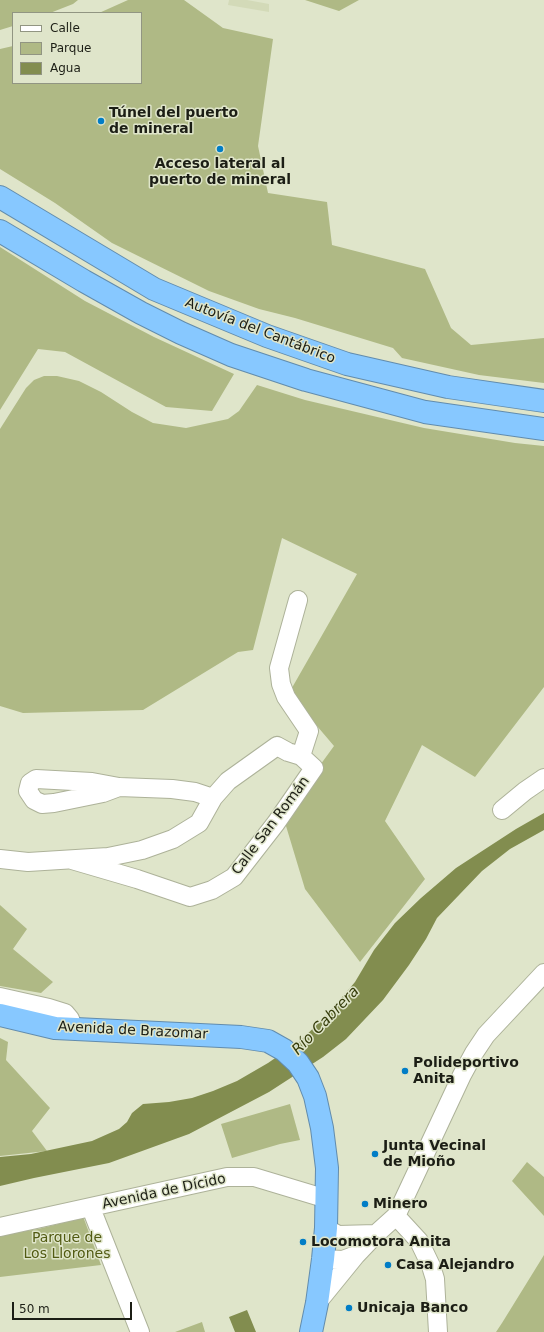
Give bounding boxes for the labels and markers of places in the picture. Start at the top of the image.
place label: Túnel del puerto de mineral [109,105,238,138]
marker: Túnel del puerto de mineral [96,116,106,126]
marker: Acceso lateral al puerto de mineral [215,144,225,154]
place label: Acceso lateral al puerto de mineral [149,156,291,188]
place label: Polideportivo Anita [413,1055,519,1088]
marker: Polideportivo Anita [400,1066,410,1076]
place label: Junta Vecinal de Mioño [383,1138,486,1170]
marker: Junta Vecinal de Mioño [370,1149,380,1159]
place label: Minero [373,1196,428,1212]
marker: Minero [360,1199,370,1209]
place label: Locomotora Anita [311,1234,451,1250]
marker: Locomotora Anita [298,1237,308,1247]
place label: Casa Alejandro [396,1257,514,1273]
marker: Casa Alejandro [383,1260,393,1270]
place label: Unicaja Banco [357,1300,468,1316]
marker: Unicaja Banco [344,1303,354,1313]

